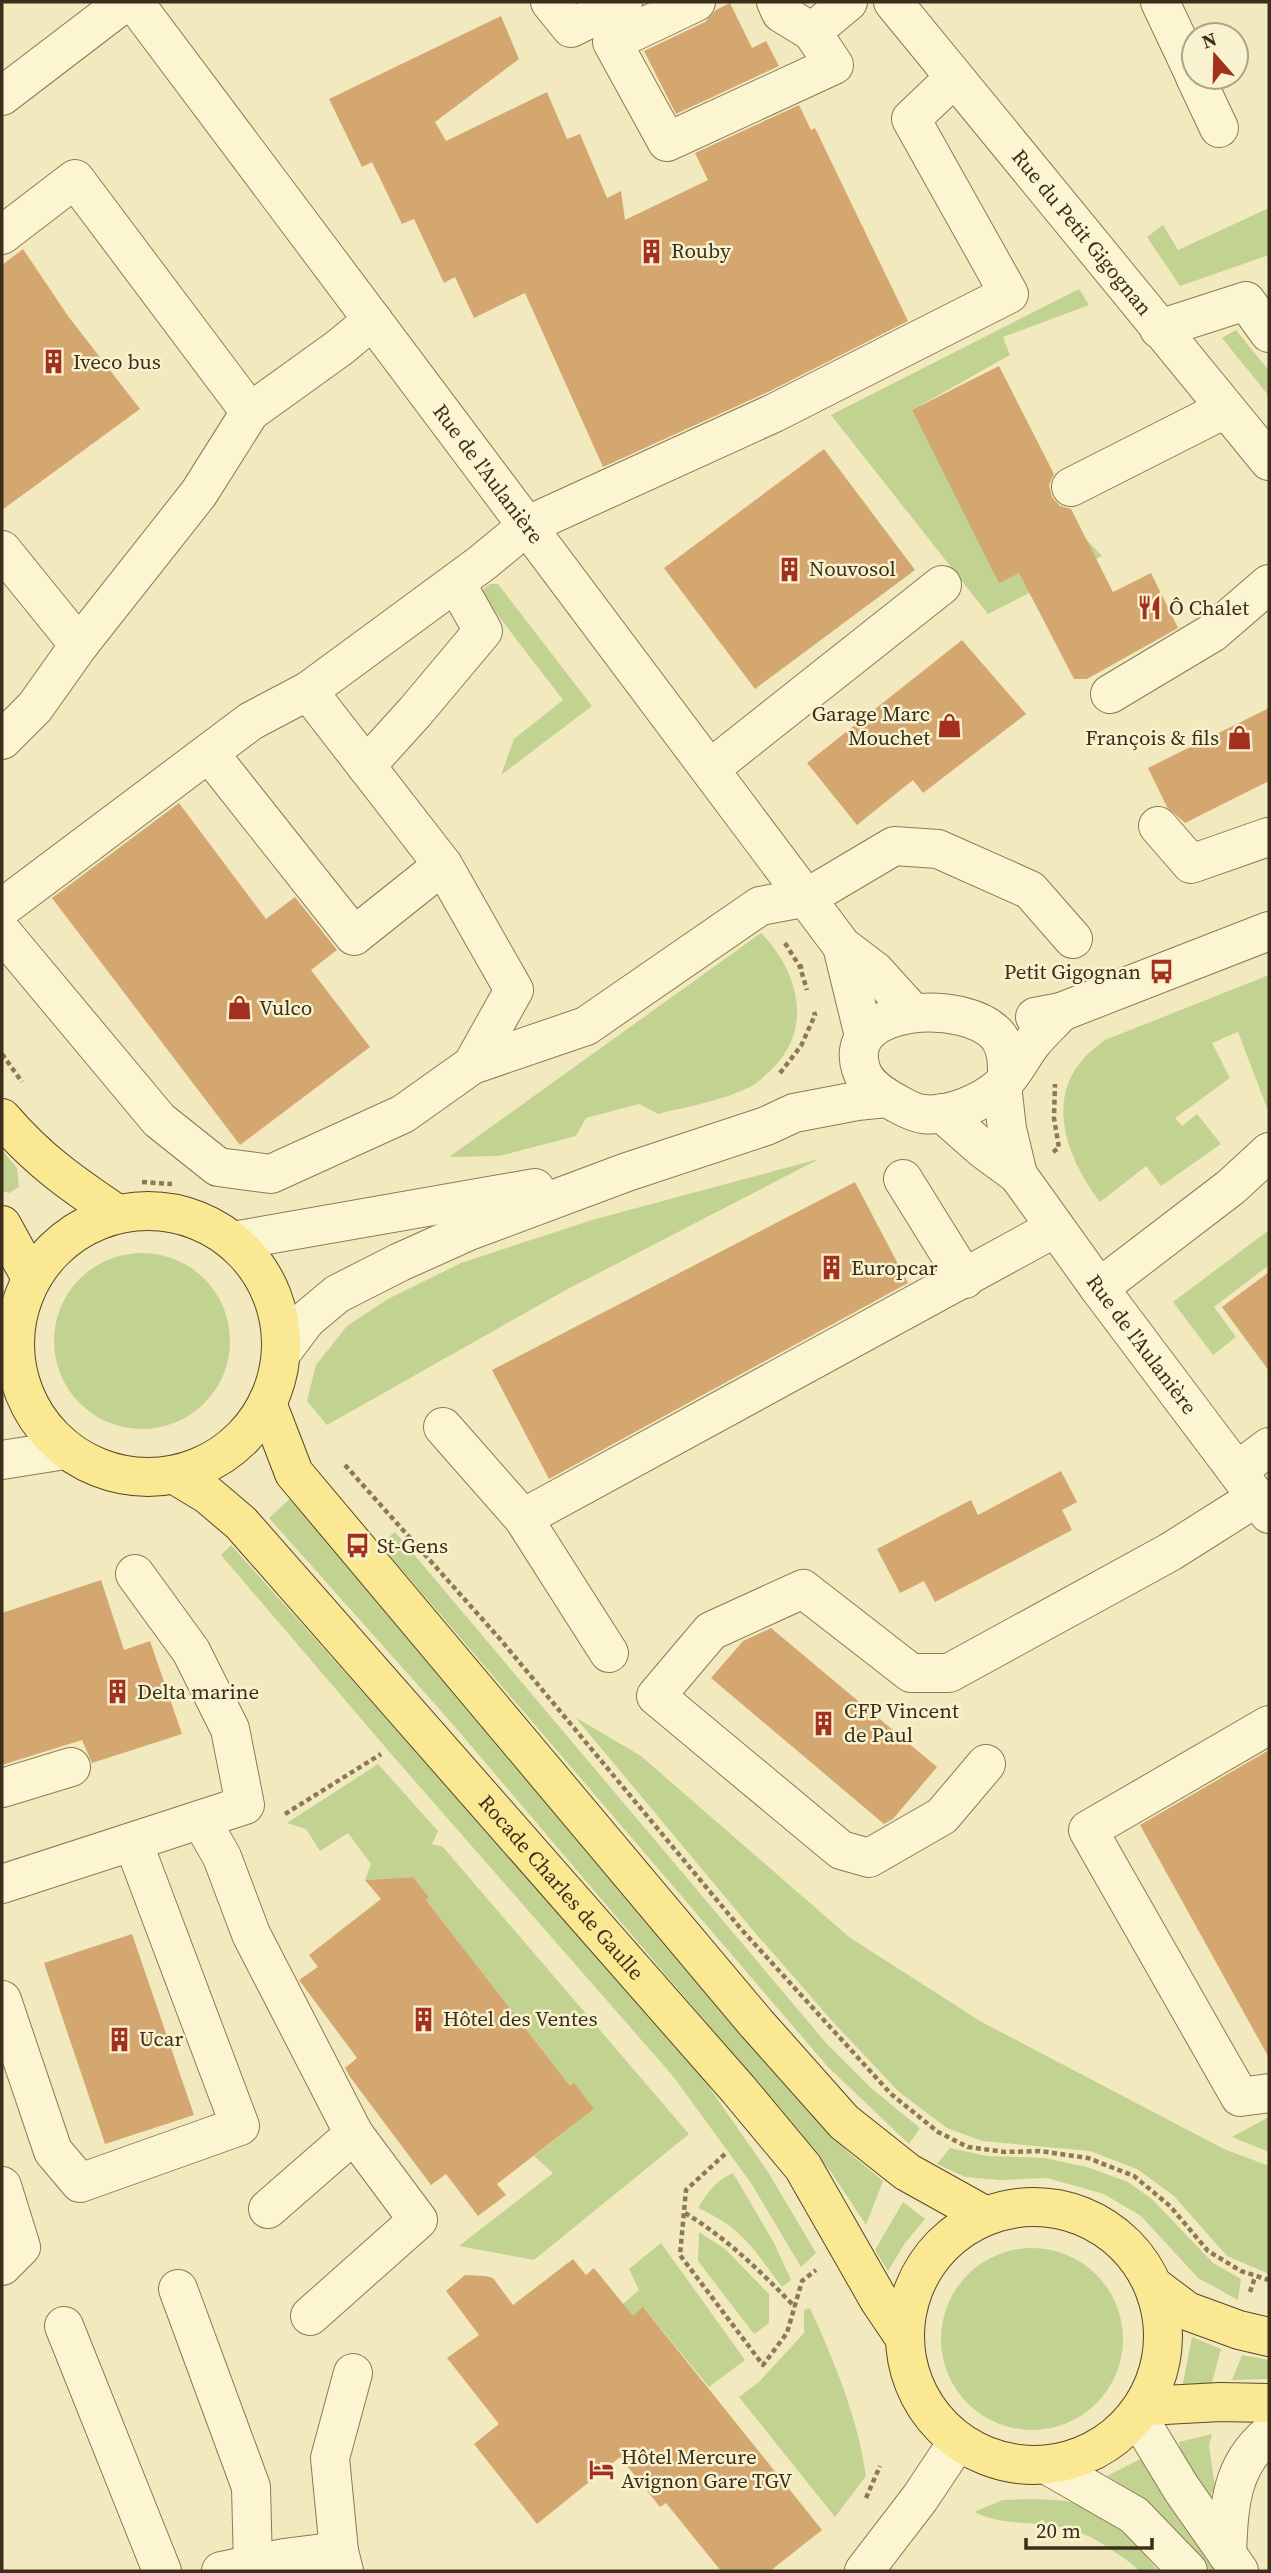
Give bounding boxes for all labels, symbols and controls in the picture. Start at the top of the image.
north arrow [1180,21,1250,91]
text: N [1198,25,1220,55]
street label: Rue du Petit Gigognan [1005,143,1159,322]
place label: Rouby [671,236,731,265]
building icon: Rouby [637,237,665,265]
place label: Iveco bus [73,347,161,376]
building icon: Iveco bus [39,348,67,376]
street label: Rue de l'Aulanière [426,398,550,550]
place label: Nouvosol [809,554,896,583]
building icon: Nouvosol [775,555,803,583]
place label: Ô Chalet [1169,593,1249,622]
restaurant icon: Ô Chalet [1135,594,1163,622]
place label: Garage Marc Mouchet [812,699,930,752]
shop icon: Garage Marc Mouchet [936,712,964,740]
place label: François & fils [1085,723,1219,752]
shop icon: François & fils [1225,724,1253,752]
place label: Petit Gigognan [1004,957,1141,986]
bus stop icon: Petit Gigognan [1147,958,1175,986]
place label: Vulco [259,993,312,1022]
shop icon: Vulco [225,994,253,1022]
place label: Europcar [851,1253,938,1282]
building icon: Europcar [817,1254,845,1282]
street label: Rue de l'Aulanière [1080,1268,1204,1420]
place label: St-Gens [377,1531,448,1560]
bus stop icon: St-Gens [343,1532,371,1560]
place label: Delta marine [137,1677,259,1706]
building icon: Delta marine [103,1678,131,1706]
place label: CFP Vincent de Paul [844,1696,959,1749]
building icon: CFP Vincent de Paul [810,1709,838,1737]
street label: Rocade Charles de Gaulle [472,1788,651,1986]
place label: Hôtel des Ventes [443,2004,598,2033]
building icon: Hôtel des Ventes [409,2005,437,2033]
place label: Ucar [139,2024,183,2053]
building icon: Ucar [105,2025,133,2053]
place label: Hôtel Mercure Avignon Gare TGV [621,2442,792,2495]
hotel icon: Hôtel Mercure Avignon Gare TGV [587,2455,615,2483]
scale bar [1026,2506,1152,2550]
text: 20 m [1036,2516,1081,2545]

